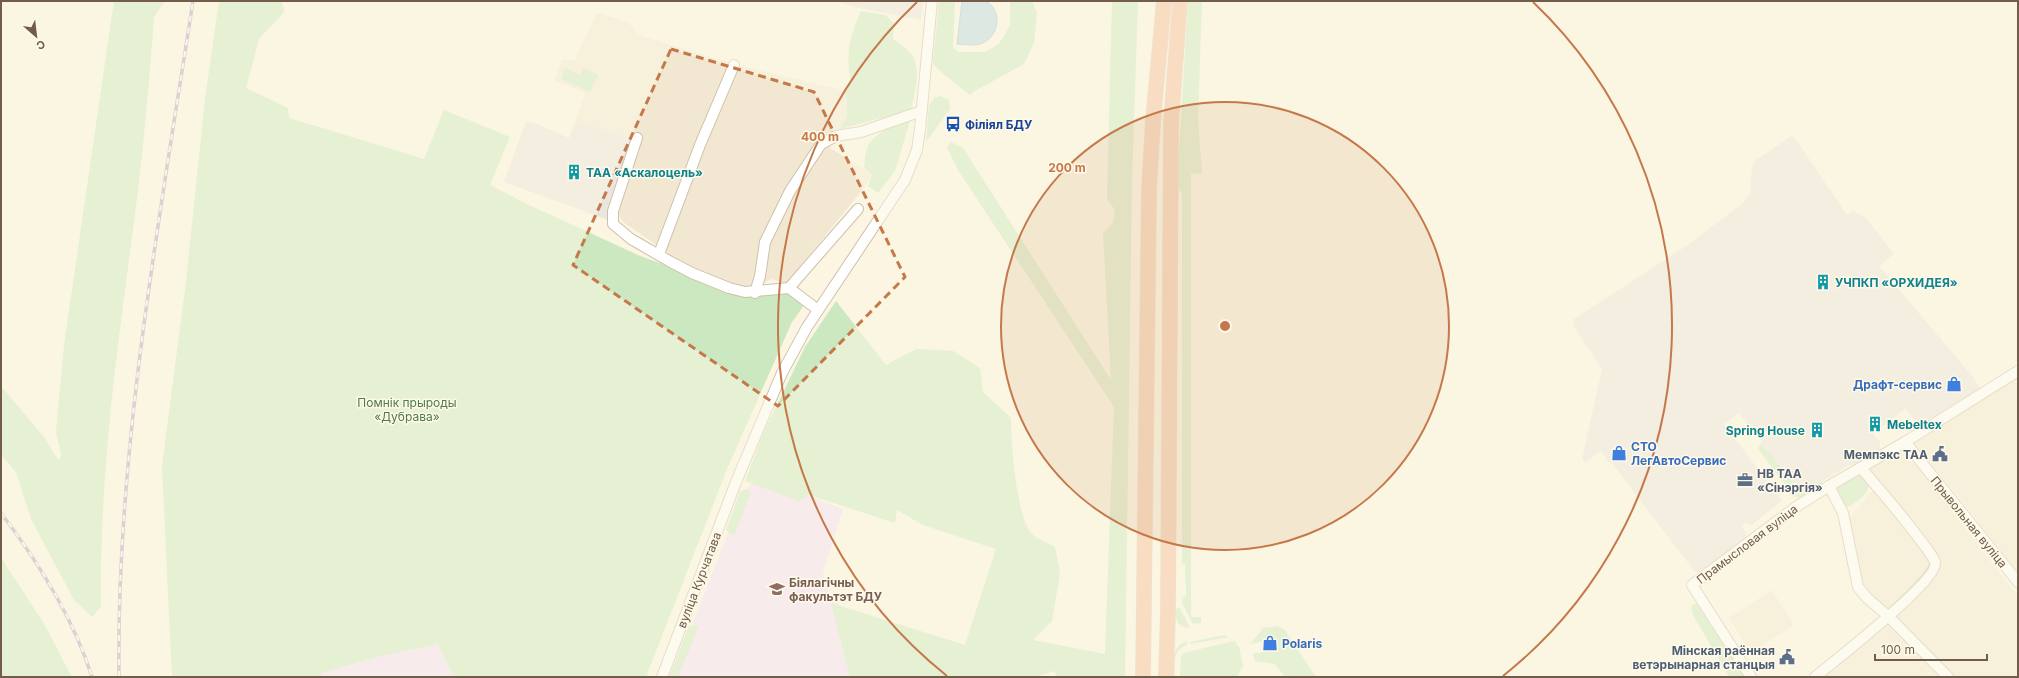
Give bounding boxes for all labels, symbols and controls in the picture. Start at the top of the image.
north arrow [16,16,56,56]
text: С [34,37,48,53]
bus stop icon: Філіял БДУ [944,115,962,133]
place label: Філіял БДУ [965,117,1033,132]
text: 400 m [801,129,839,144]
text: 200 m [1048,160,1086,175]
building icon: ТАА «Аскалоцель» [565,163,583,181]
place label: ТАА «Аскалоцель» [586,165,703,180]
building icon: УЧПКП «ОРХИДЕЯ» [1814,273,1832,291]
place label: УЧПКП «ОРХИДЕЯ» [1835,275,1958,290]
centre of rings [1218,319,1232,333]
shop icon: Драфт-сервис [1945,375,1963,393]
place label: Драфт-сервис [1853,377,1942,392]
park label: Помнік прыроды «Дубрава» [357,395,457,424]
building icon: Mebeltex [1866,415,1884,433]
place label: Mebeltex [1887,417,1942,432]
building icon: Spring House [1808,421,1826,439]
place label: Spring House [1726,423,1805,438]
place label: СТО ЛегАвтоСервис [1631,439,1726,468]
shop icon: СТО ЛегАвтоСервис [1610,444,1628,462]
public building icon: Мемпэкс ТАА [1931,445,1949,463]
place label: Мемпэкс ТАА [1844,447,1928,462]
place label: НВ ТАА «Сінэргія» [1757,466,1823,495]
office icon: НВ ТАА «Сінэргія» [1736,471,1754,489]
street label: Прывольная вуліца [1928,473,2010,571]
street label: Прамысловая вуліца [1694,501,1800,587]
street label: вуліца Курчатава [674,530,724,630]
place label: Біялагічны факультэт БДУ [789,575,883,604]
school or university icon: Біялагічны факультэт БДУ [768,580,786,598]
shop icon: Polaris [1261,634,1279,652]
place label: Polaris [1282,636,1322,651]
scale bar [1875,636,1987,662]
text: 100 m [1881,642,1915,657]
place label: Мінская раённая ветэрынарная станцыя [1632,643,1775,672]
public building icon: Мінская раённая ветэрынарная станцыя [1778,648,1796,666]

